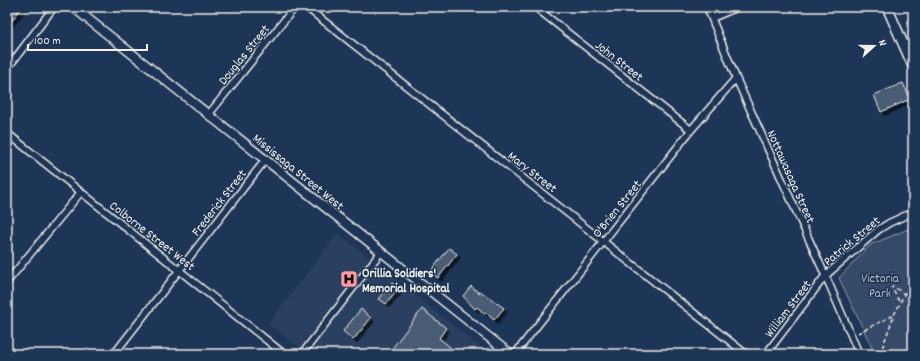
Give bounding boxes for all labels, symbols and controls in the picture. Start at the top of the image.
street label: Douglas Street [215,21,275,90]
scale bar [28,26,147,52]
north arrow [854,26,894,66]
text: 100 m [34,33,61,50]
street label: John Street [590,37,647,87]
text: N [873,38,890,49]
street label: Nottawasaga Street [761,127,819,227]
street label: Mississaga Street West [247,130,348,216]
street label: Mary Street [503,148,560,199]
street label: Frederick Street [188,166,252,241]
street label: O'Brien Street [589,176,647,243]
street label: Colborne Street West [105,197,199,277]
street label: Patrick Street [820,212,885,271]
place label: Orillia Soldiers' Memorial Hospital [362,265,451,299]
hospital icon: Orillia Soldiers' Memorial Hospital [339,269,359,289]
park label: Victoria Park [861,270,900,304]
street label: William Street [761,276,817,342]

